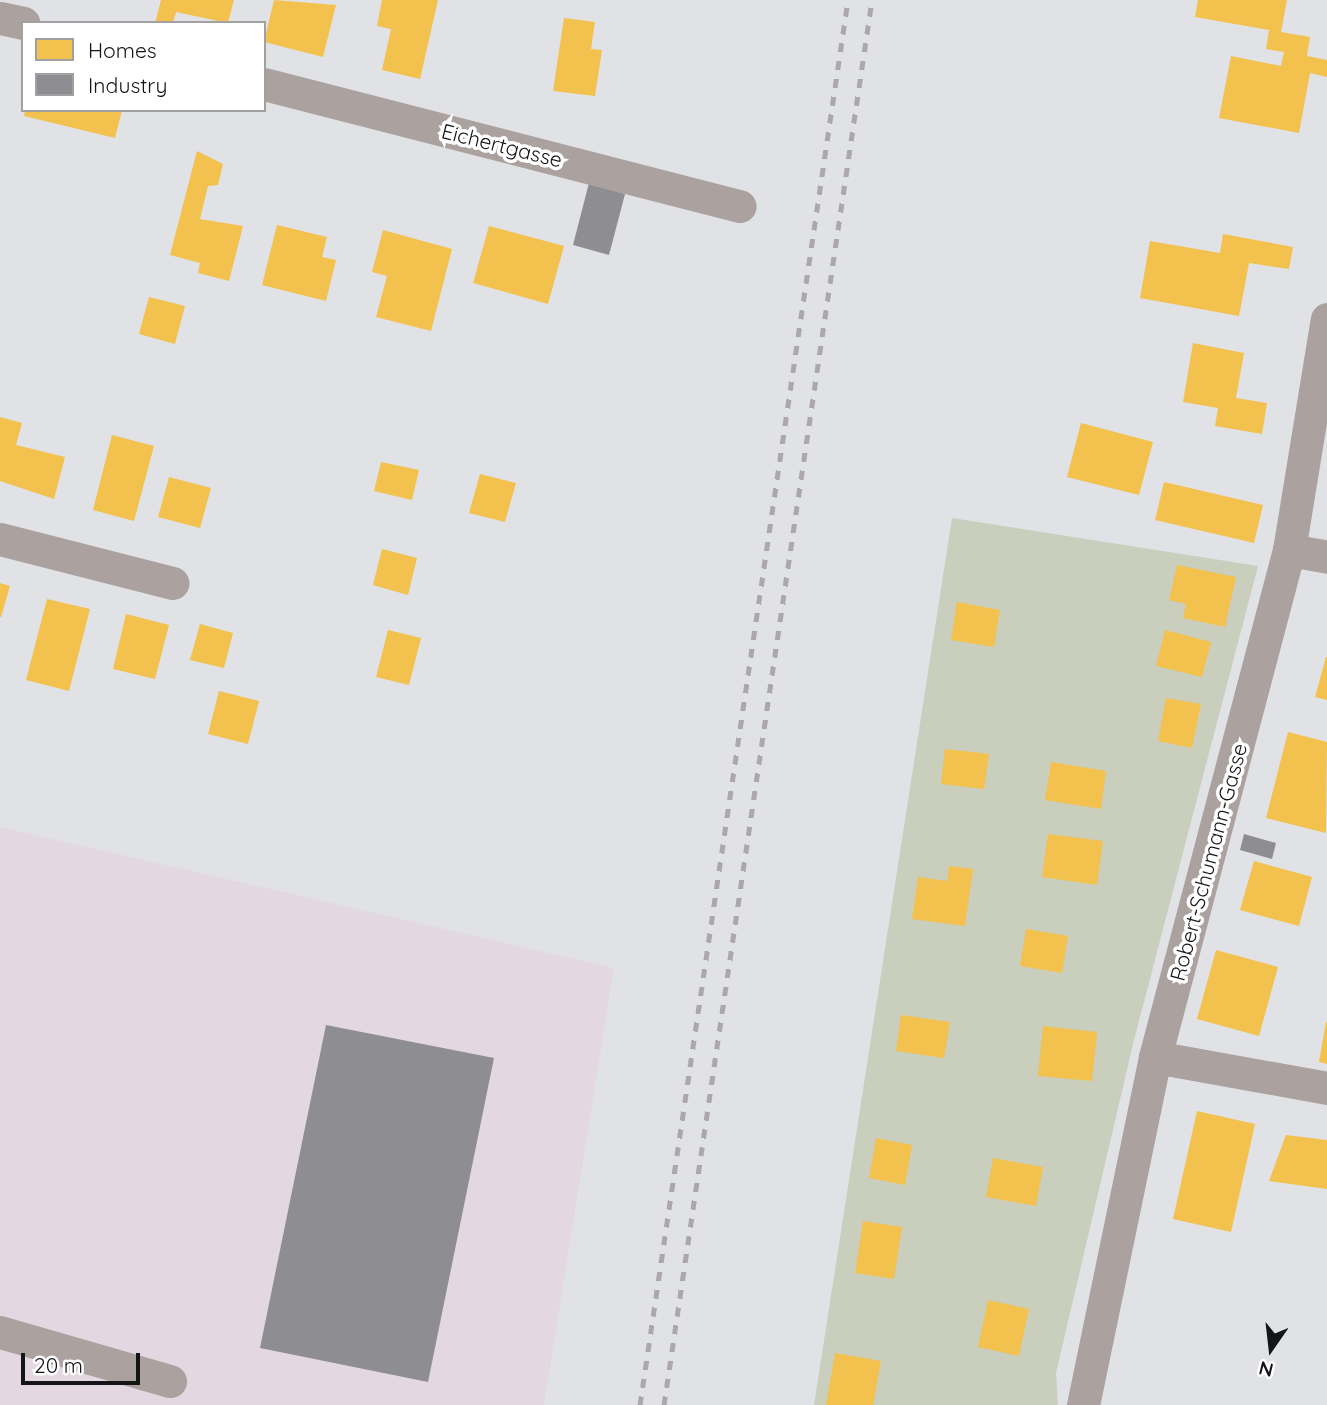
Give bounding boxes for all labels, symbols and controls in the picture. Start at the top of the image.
legend [21,21,266,112]
text: Homes [88,37,157,63]
text: Industry [88,72,167,98]
street label: Eichertgasse [439,118,565,172]
street label: Robert-Schumann-Gasse [1164,741,1252,983]
north arrow [1236,1314,1306,1384]
scale bar [24,1338,144,1382]
text: 20 m [34,1352,83,1378]
text: N [1256,1356,1276,1383]

